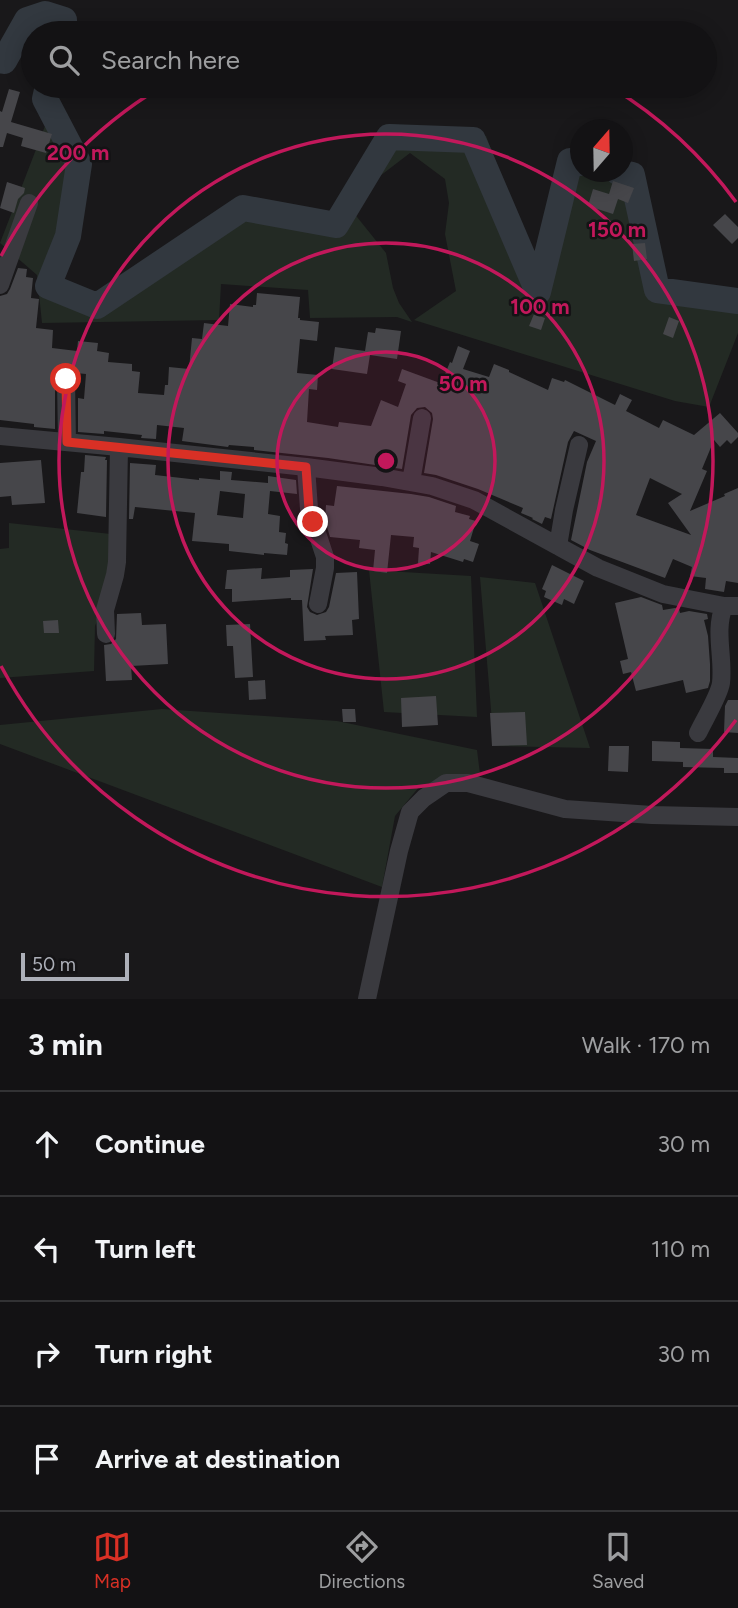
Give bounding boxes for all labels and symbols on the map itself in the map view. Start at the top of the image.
north arrow [570,119,633,182]
text: 200 m [47,140,109,165]
text: 150 m [588,217,646,242]
text: 100 m [510,294,570,319]
route start [50,363,81,394]
text: 50 m [438,371,488,396]
centre of rings [374,449,398,473]
route end [297,506,328,537]
scale bar [21,950,130,982]

